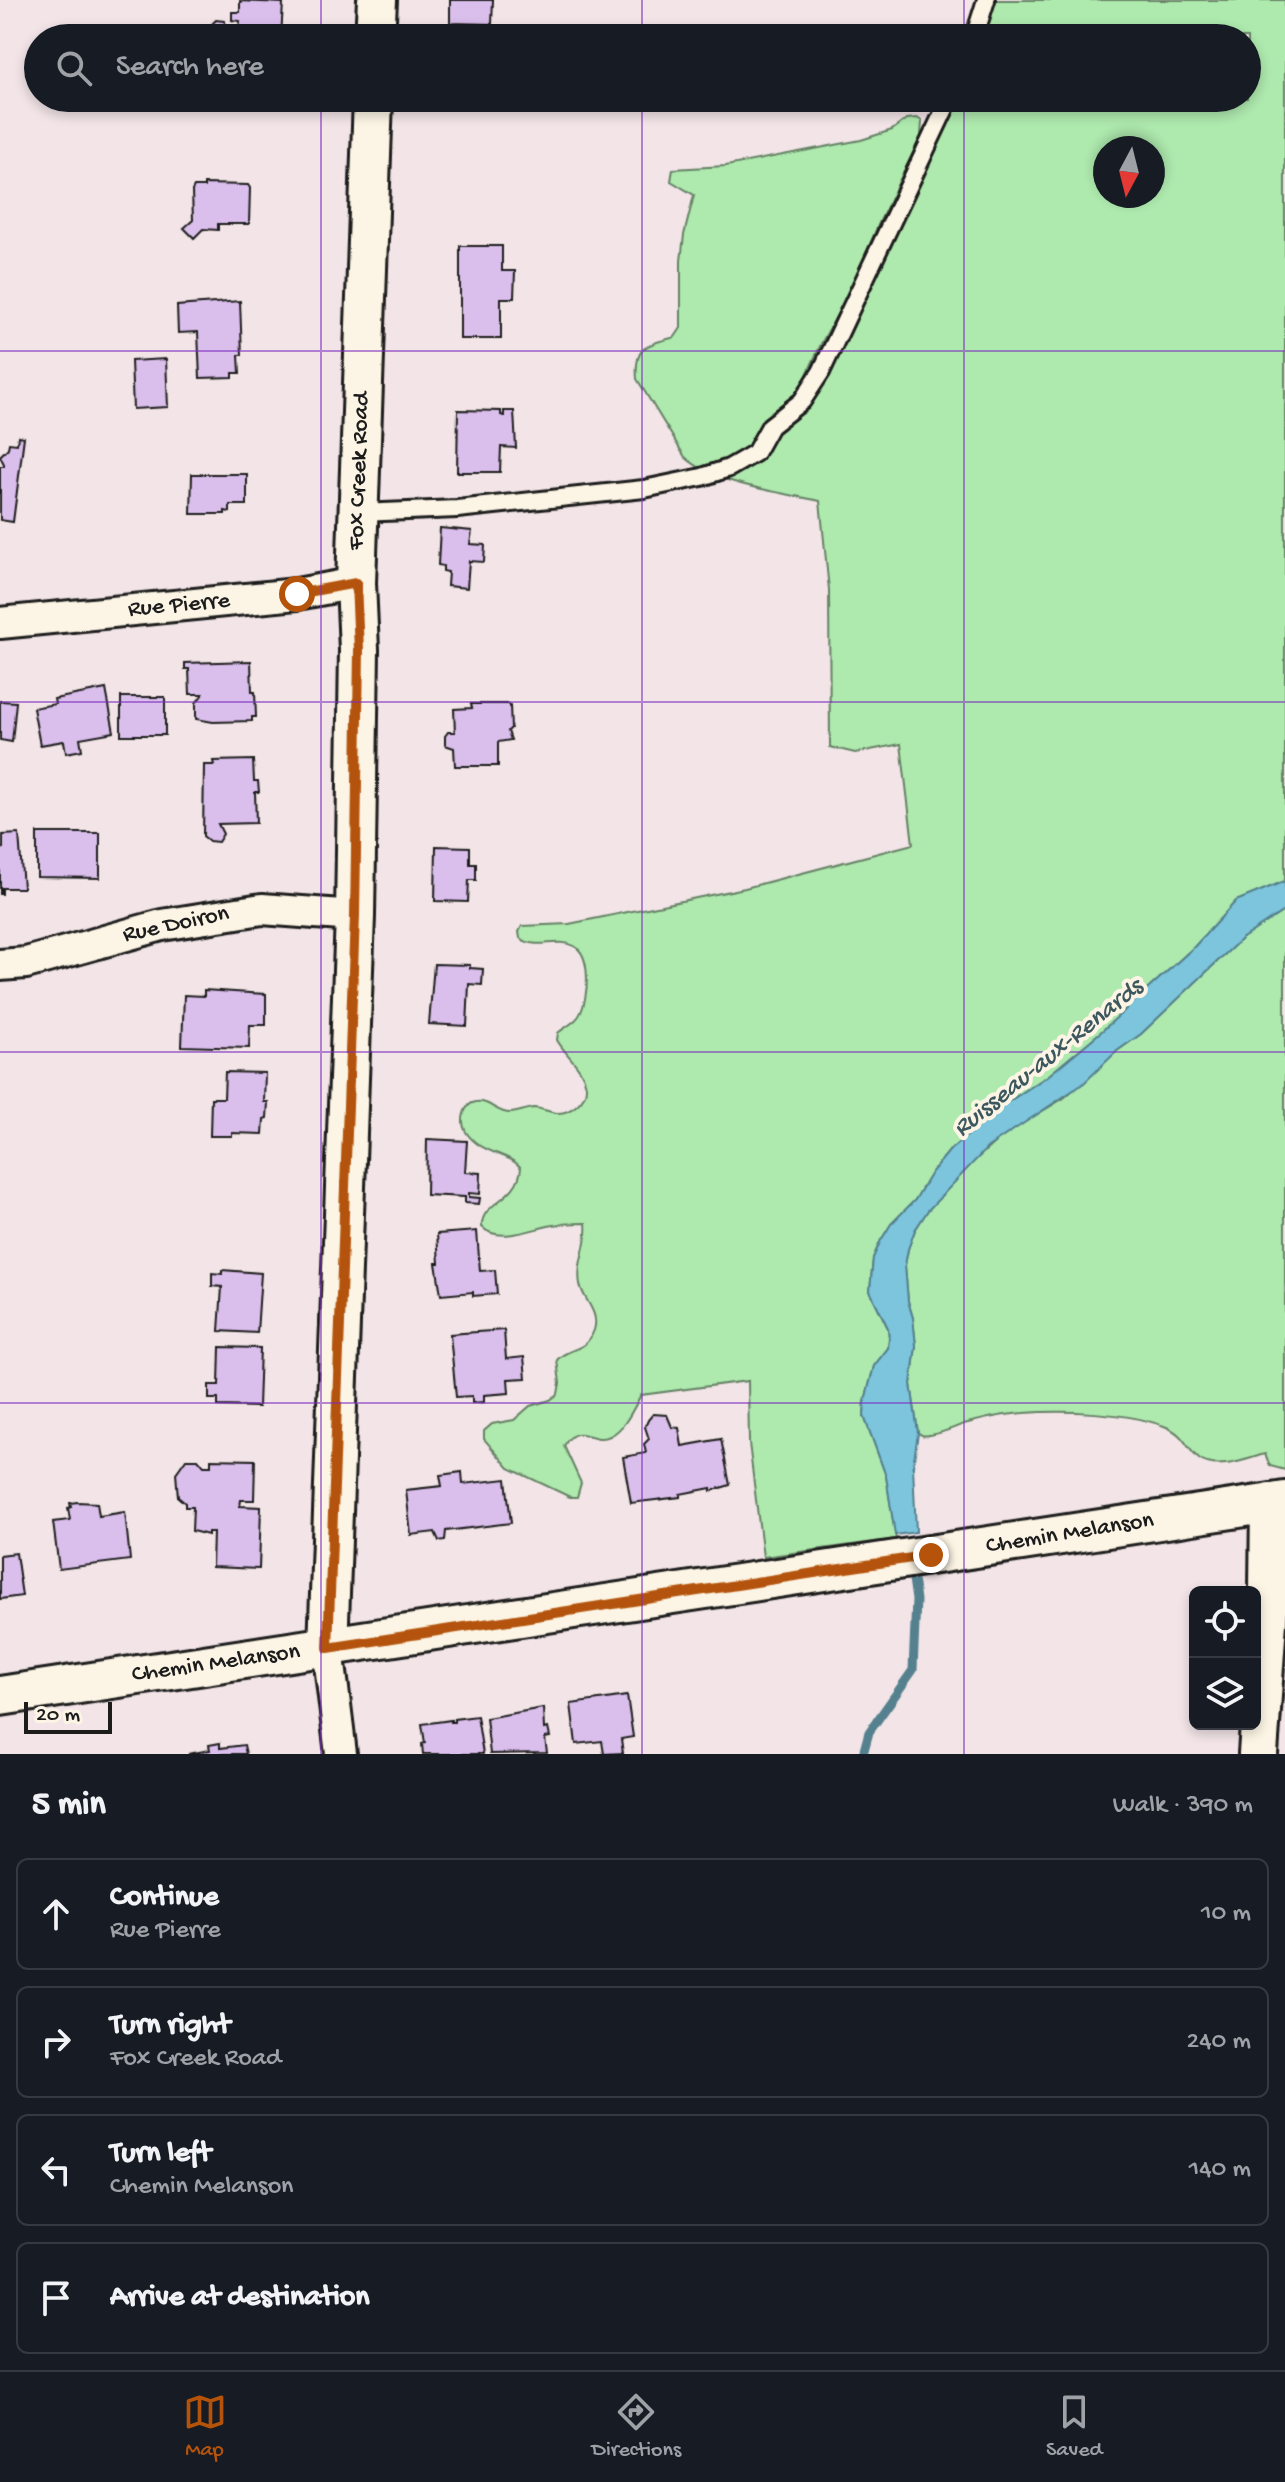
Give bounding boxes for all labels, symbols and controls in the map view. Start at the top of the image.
search box [24,24,1261,112]
icon: search [52,46,96,90]
text: Search here [116,51,264,86]
north arrow [1093,136,1165,208]
street label: Fox Creek Road [343,390,377,552]
route start [279,576,315,612]
street label: Rue Pierre [127,587,232,625]
street label: Rue Doiron [120,900,232,950]
water label: Ruisseau-aux-Renards [948,971,1152,1145]
street label: Chemin Melanson [984,1506,1156,1562]
route end [913,1537,949,1573]
map controls [1189,1586,1261,1730]
button: locate [1189,1586,1261,1658]
street label: Chemin Melanson [130,1638,302,1690]
button: layers [1189,1658,1261,1730]
scale bar [24,1698,112,1734]
text: 20 m [36,1703,80,1729]
text: 5 min [32,1786,106,1826]
text: Walk · 390 m [1113,1791,1253,1822]
text: Continue [110,1881,219,1916]
icon: ahead [34,1892,78,1936]
text: 10 m [1201,1899,1251,1930]
text: Rue Pierre [110,1916,221,1947]
text: Turn right [110,2009,230,2044]
icon: right [34,2020,78,2064]
text: 240 m [1187,2027,1251,2058]
text: Fox Creek Road [110,2044,281,2075]
text: Turn left [110,2137,211,2172]
icon: left [34,2148,78,2192]
text: 140 m [1189,2155,1251,2186]
text: Chemin Melanson [110,2172,293,2203]
icon: arrive [34,2276,78,2320]
text: Arrive at destination [110,2281,370,2316]
tab: Map [183,2390,227,2464]
tab: Directions [592,2390,681,2464]
tab: Saved [1046,2390,1102,2464]

